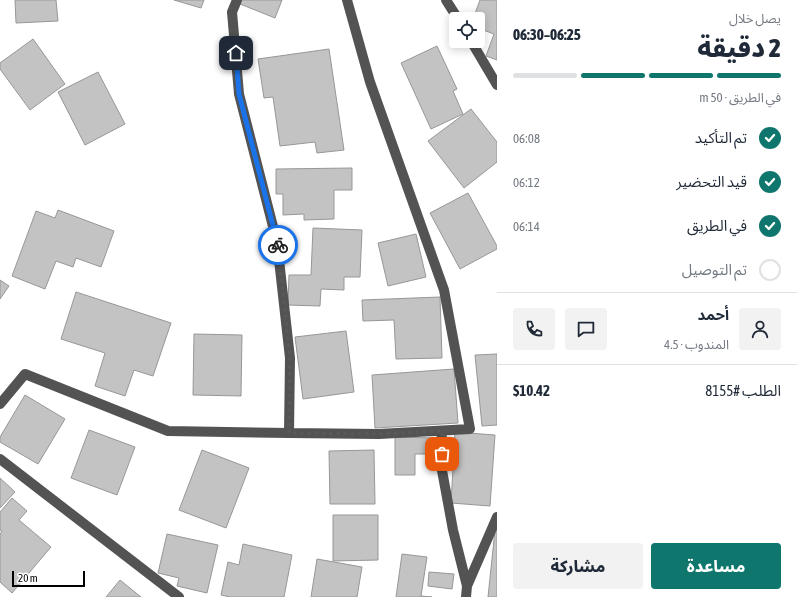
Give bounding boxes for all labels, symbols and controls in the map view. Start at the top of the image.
text: يصل خلال [729,11,781,26]
map controls [449,12,485,48]
button: locate [449,12,485,48]
text: 06:25–06:30 [513,26,581,43]
text: 2 دقيقة [697,33,781,63]
pin [219,36,253,70]
icon: home [225,42,247,64]
text: في الطريق · 50 m [699,90,781,105]
icon: check [759,127,781,149]
text: تم التأكيد [695,129,747,146]
text: 06:08 [513,131,540,146]
icon: check [759,171,781,193]
text: قيد التحضير [676,173,747,190]
text: 06:12 [513,175,540,190]
icon: check [759,215,781,237]
text: في الطريق [687,217,747,234]
text: 06:14 [513,219,540,234]
courier [258,225,298,265]
icon: bike [267,234,289,256]
text: تم التوصيل [682,261,747,278]
text: أحمد [698,306,729,323]
button: phone [513,308,555,350]
button: chat [565,308,607,350]
button: person [739,308,781,350]
text: المندوب · 4.5 [664,337,729,352]
text: $10.42 [513,382,550,399]
text: الطلب #8155 [705,382,781,399]
pin [425,437,459,471]
icon: bag [431,443,453,465]
button: مشاركة [513,543,643,589]
button: مساعدة [651,543,781,589]
scale bar [12,569,85,588]
text: 20 m [18,572,38,584]

